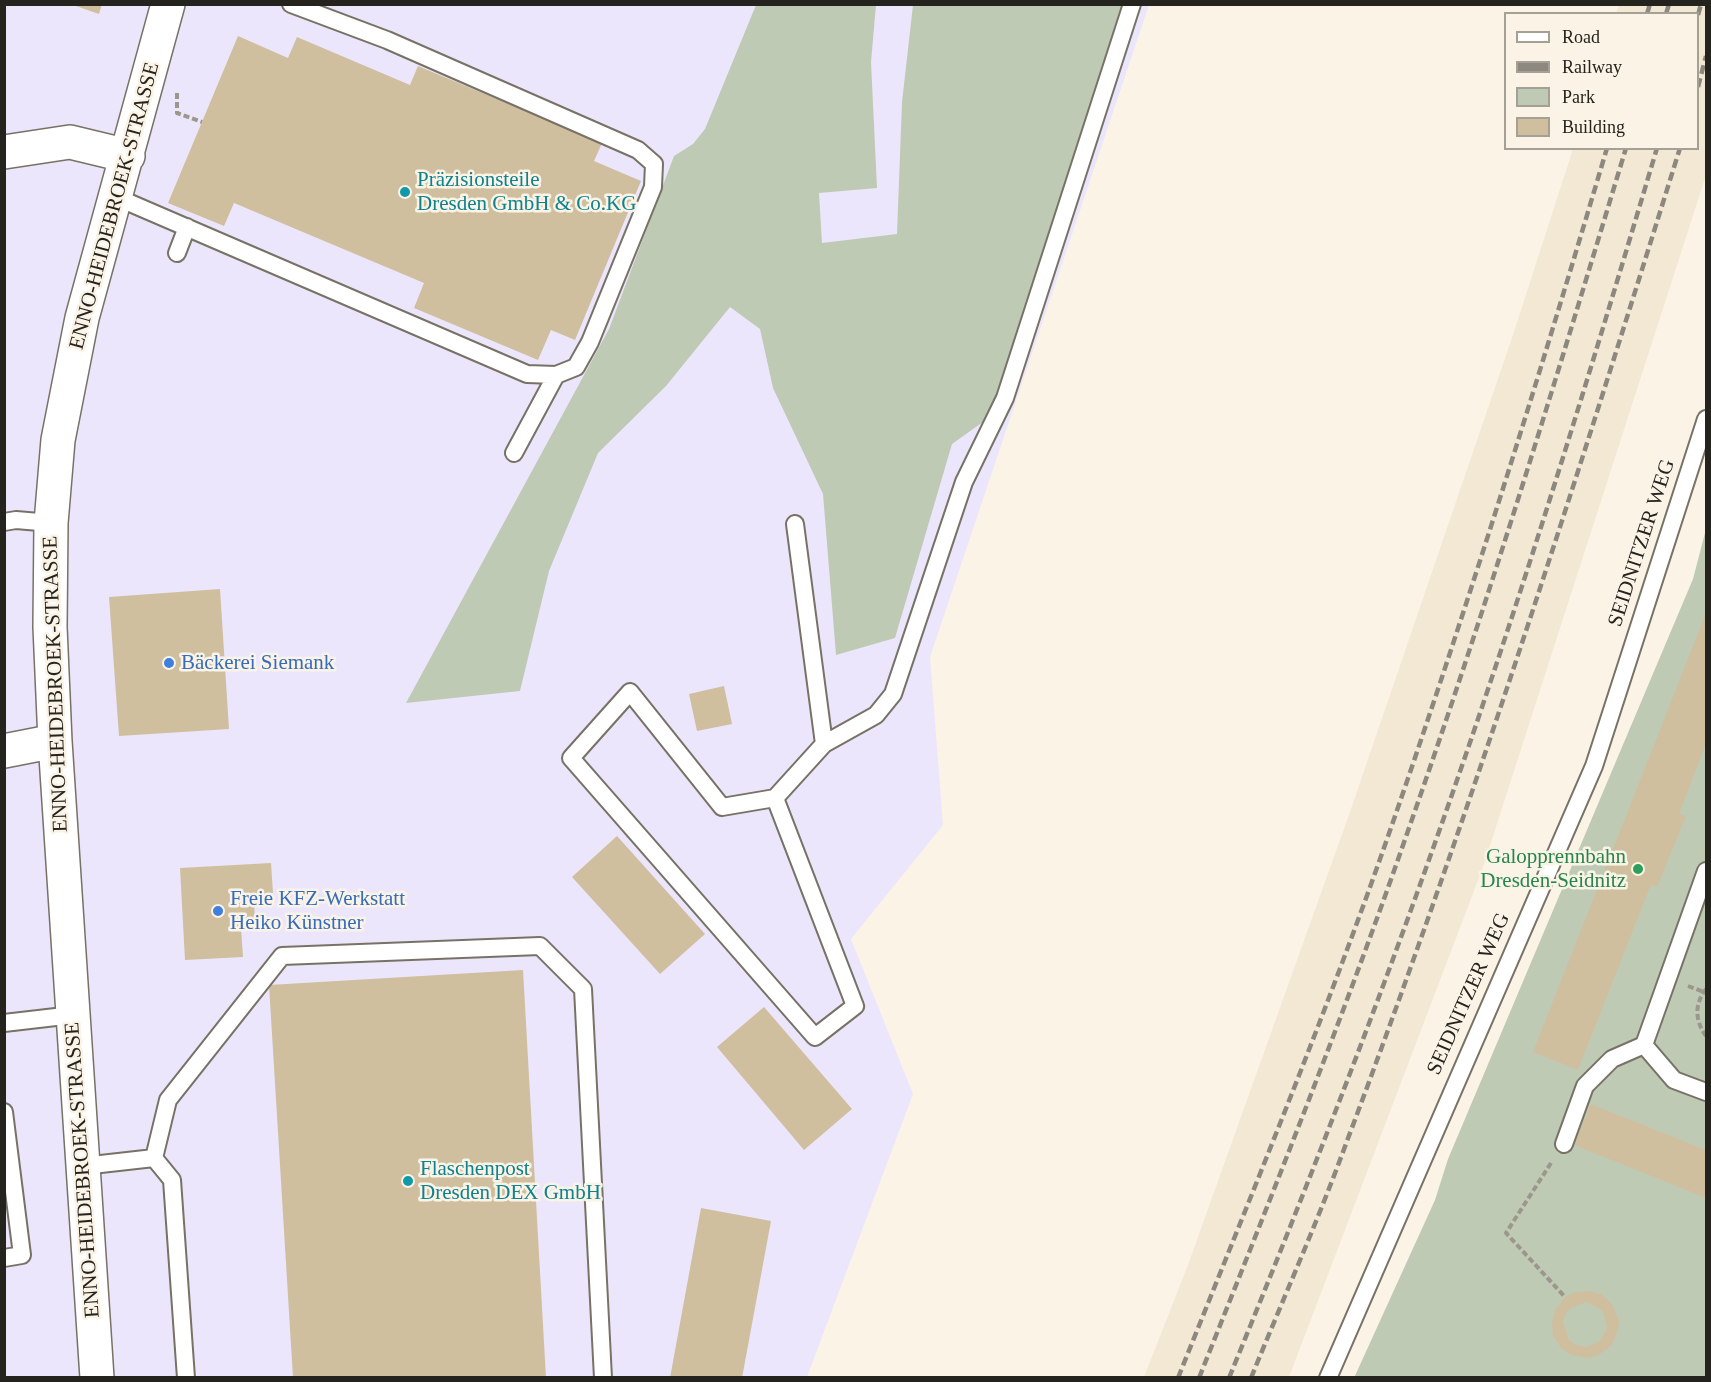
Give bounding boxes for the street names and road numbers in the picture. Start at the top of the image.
street label: ENNO-HEIDEBROEK-STRASSE [64,60,166,352]
street label: SEIDNITZER WEG [1603,456,1681,630]
street label: ENNO-HEIDEBROEK-STRASSE [38,535,74,833]
street label: SEIDNITZER WEG [1422,909,1516,1079]
street label: ENNO-HEIDEBROEK-STRASSE [60,1021,106,1319]

